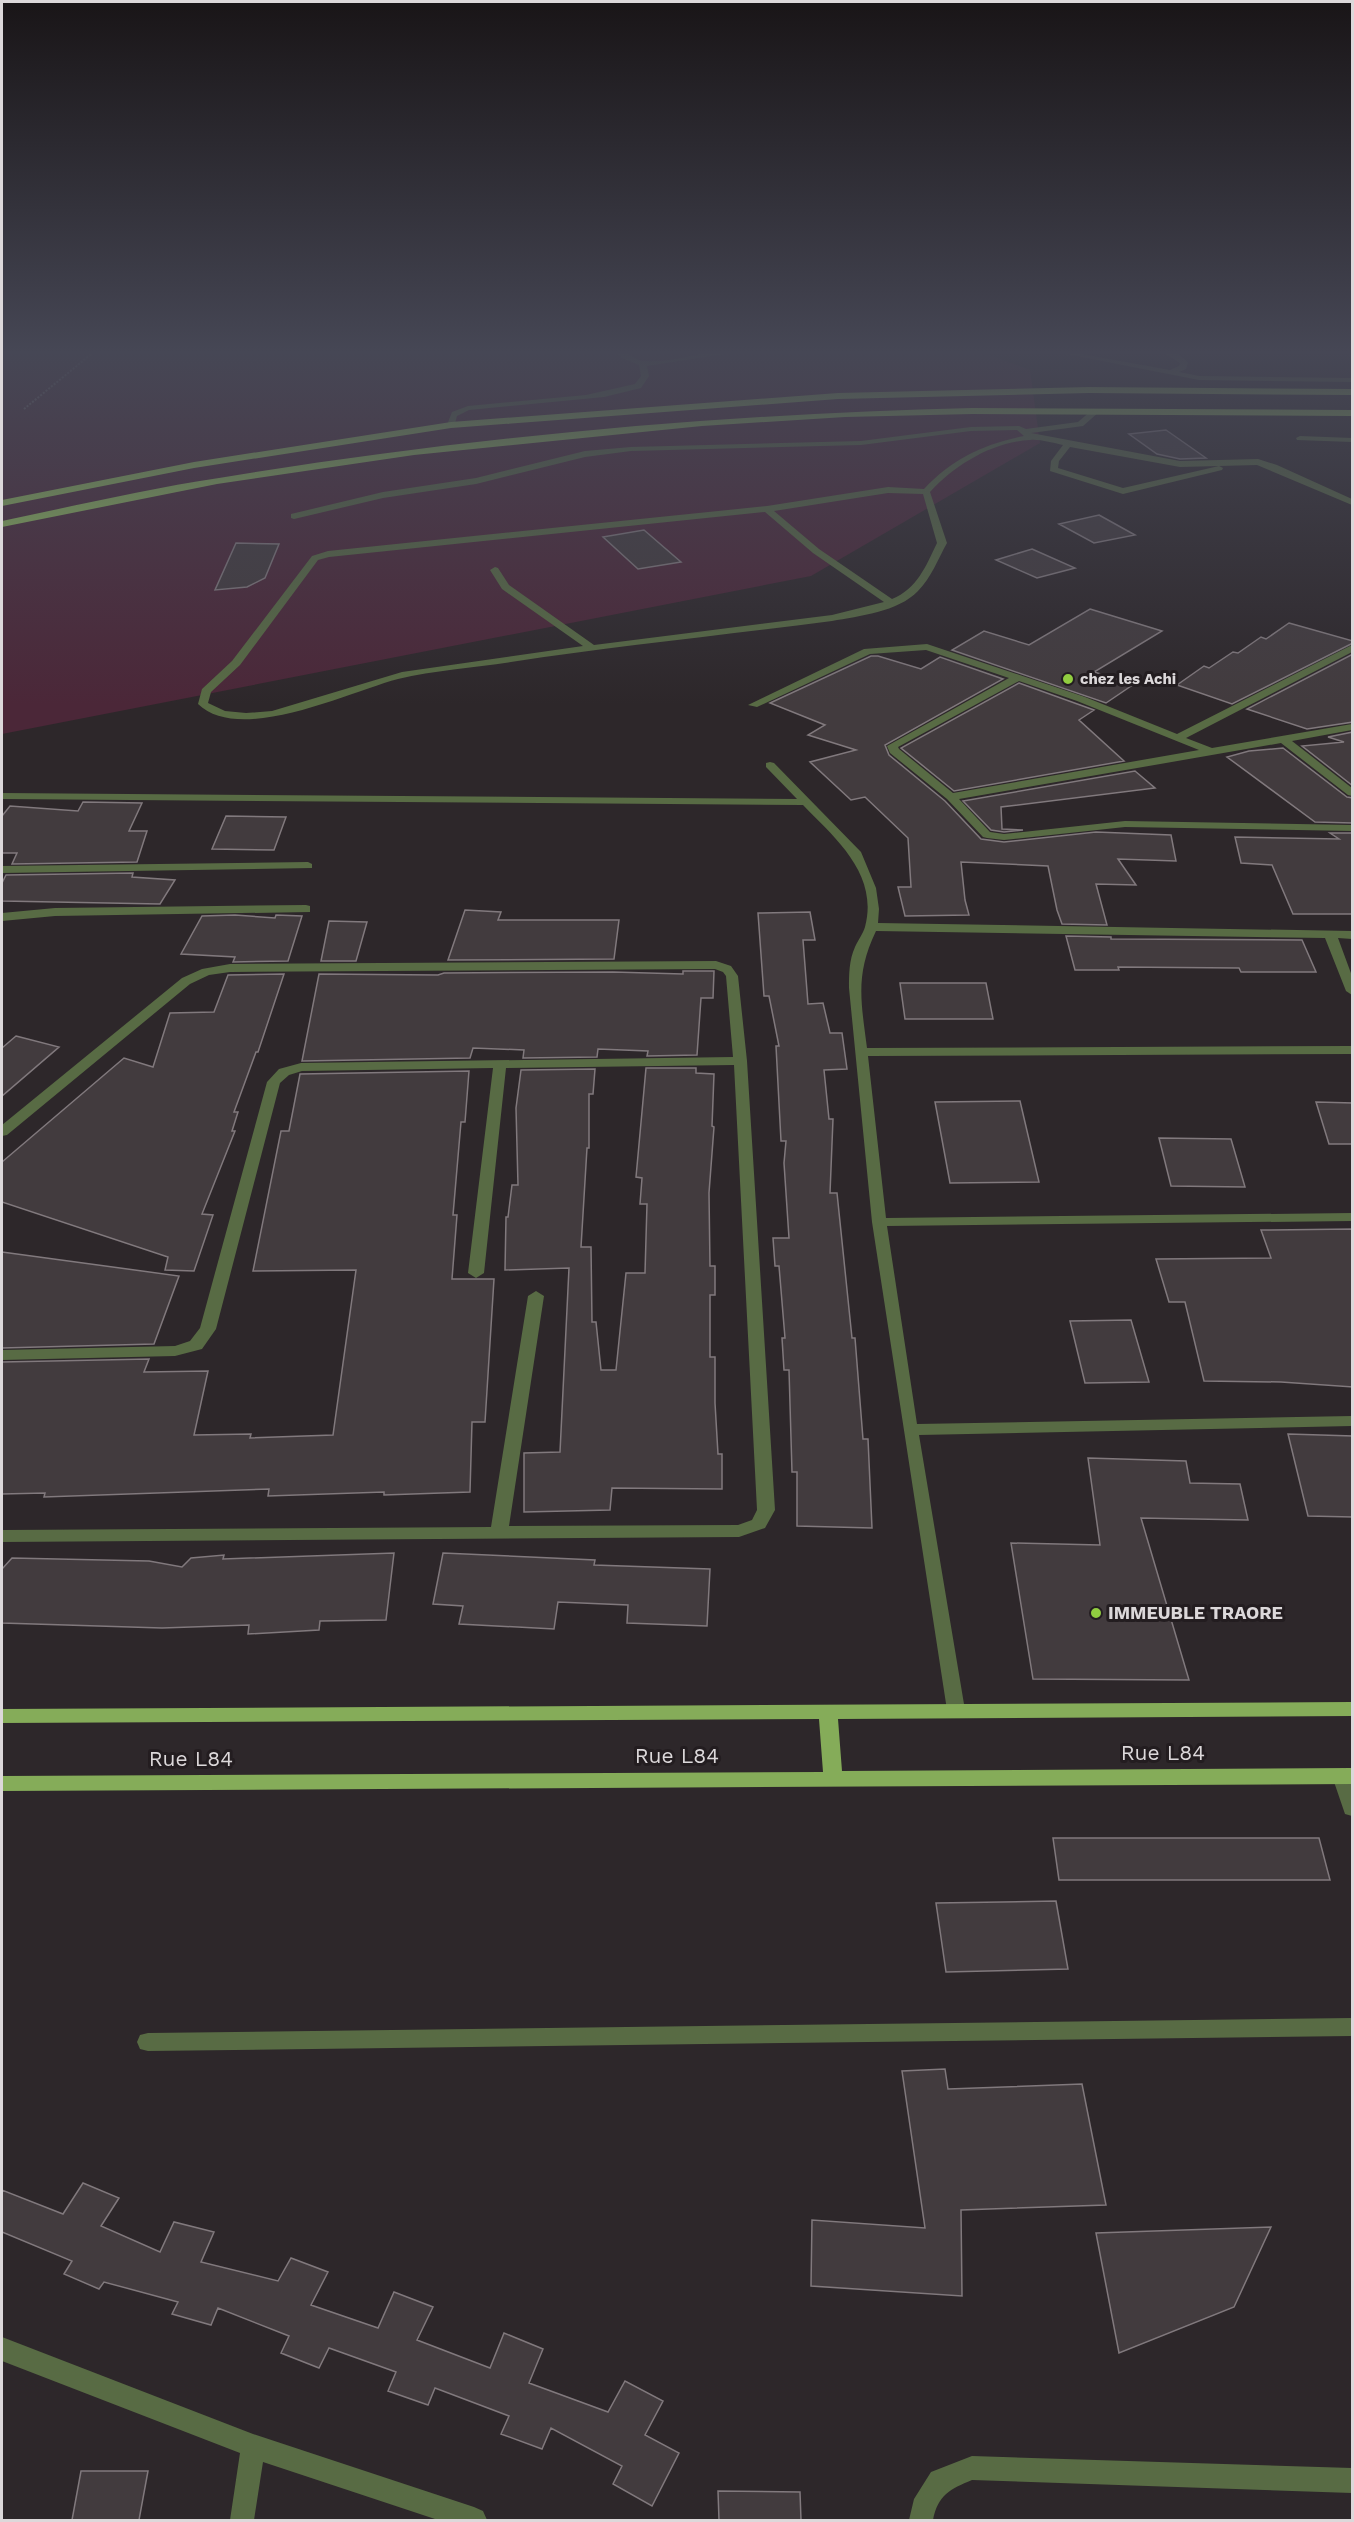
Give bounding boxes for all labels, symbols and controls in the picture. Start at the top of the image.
place label: chez les Achi [1080,670,1176,688]
marker: chez les Achi [1061,672,1075,686]
place label: IMMEUBLE TRAORE [1108,1602,1283,1623]
marker: IMMEUBLE TRAORE [1089,1606,1103,1620]
street label: Rue L84 [1121,1740,1205,1765]
street label: Rue L84 [635,1743,719,1768]
street label: Rue L84 [149,1746,233,1771]

